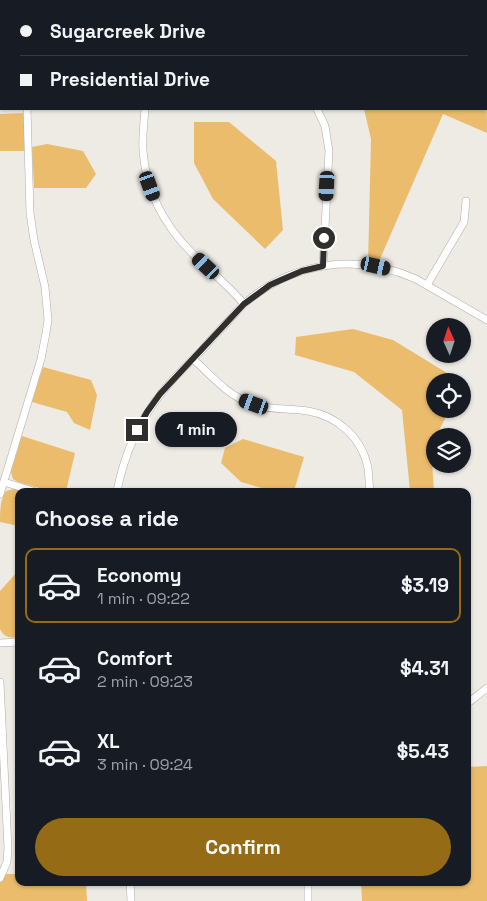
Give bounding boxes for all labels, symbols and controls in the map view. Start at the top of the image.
text: Sugarcreek Drive [50,19,206,44]
text: Presidential Drive [50,67,210,92]
car [137,169,162,203]
car [318,171,335,201]
route start [313,227,335,249]
car [189,250,222,282]
car [359,255,392,277]
north arrow [426,318,471,362]
map controls [426,318,471,473]
button: locate [426,373,471,418]
car [237,392,270,416]
callout: 1 min [154,412,237,448]
route end [126,419,148,441]
text: 1 min [176,419,216,440]
button: layers [426,428,471,473]
text: Choose a ride [35,504,179,532]
icon: car [37,563,82,608]
text: Economy [97,563,181,588]
text: $3.19 [401,573,449,598]
text: 1 min · 09:22 [97,588,190,609]
icon: car [37,646,82,691]
text: Comfort [97,646,173,671]
text: $4.31 [400,656,449,681]
text: 2 min · 09:23 [97,671,193,692]
icon: car [37,729,82,774]
text: XL [97,729,120,754]
text: $5.43 [397,739,449,764]
text: 3 min · 09:24 [97,754,193,775]
button: Confirm [35,818,451,876]

